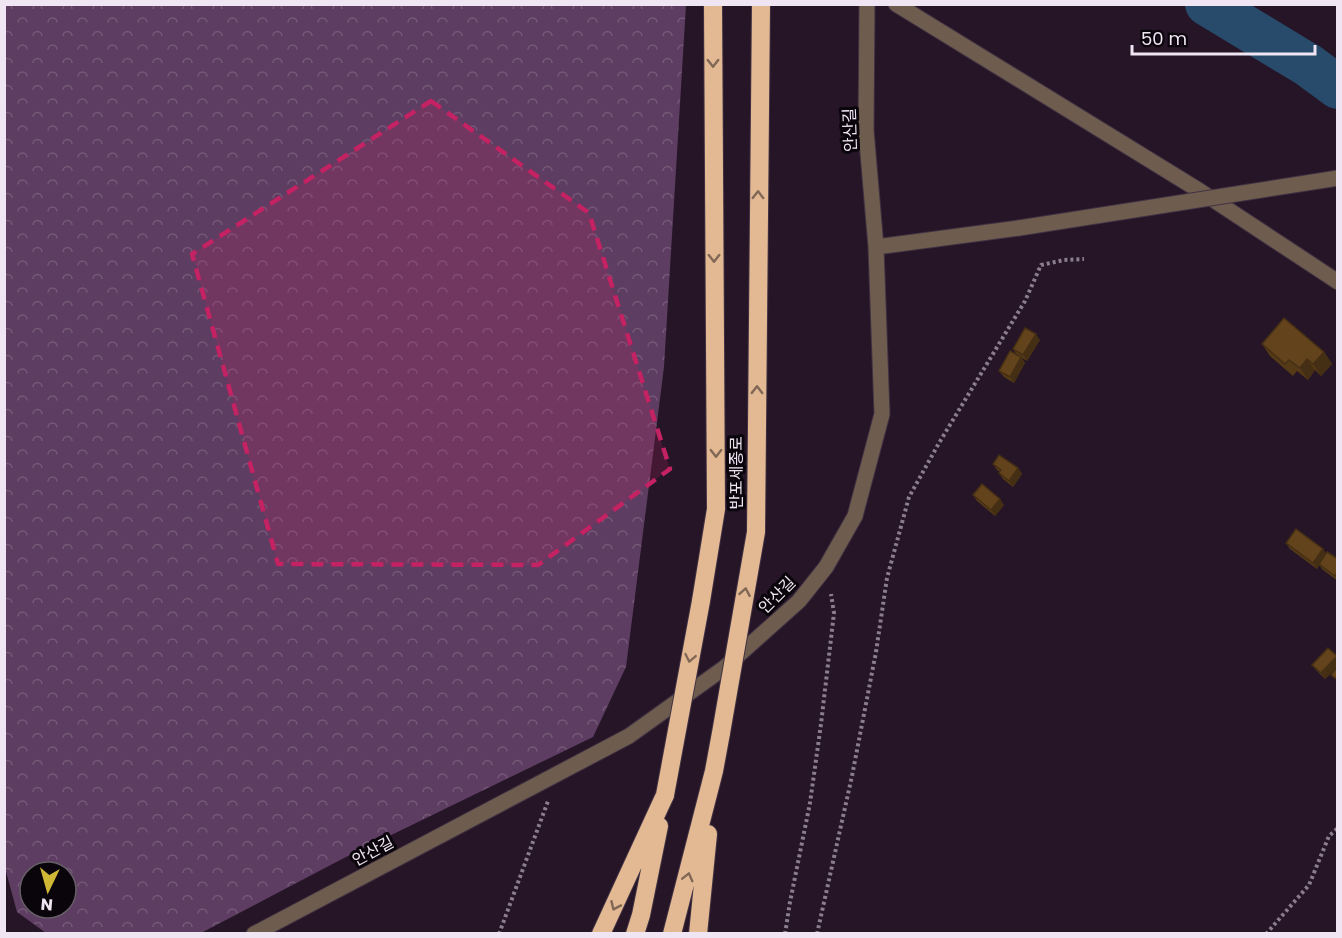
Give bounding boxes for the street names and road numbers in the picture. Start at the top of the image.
street label: 안산길 [838,108,862,152]
street label: 반포세종로 [725,436,748,510]
street label: 안산길 [753,571,801,619]
street label: 안산길 [348,830,398,872]

